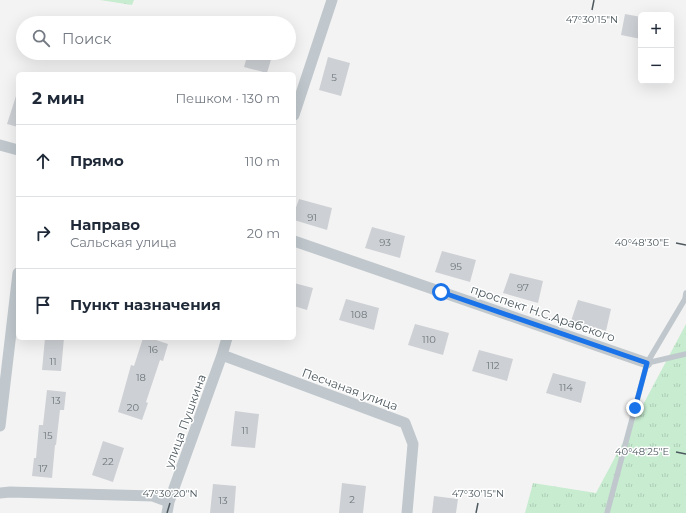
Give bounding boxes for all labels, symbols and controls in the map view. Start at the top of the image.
map controls [638,12,674,84]
button: + [638,12,674,48]
text: 47°30'15"N [566,13,618,26]
search box [16,16,296,60]
icon: search [30,27,52,49]
text: Поиск [62,29,111,48]
button: − [638,48,674,84]
house number: 5 [331,71,337,84]
text: 2 мин [32,88,85,108]
text: Пешком · 130 m [175,90,280,106]
icon: ahead [32,150,54,172]
text: Прямо [70,151,124,170]
text: 110 m [245,153,280,169]
house number: 91 [307,211,317,224]
text: Направо [70,215,140,234]
icon: right [32,222,54,244]
text: 20 m [247,225,280,241]
text: Сальская улица [70,234,177,250]
house number: 93 [379,236,391,249]
text: 40°48'30"E [614,236,670,249]
house number: 95 [450,260,462,273]
street label: проспект Н.С.Арабского [469,281,618,345]
house number: 97 [517,281,529,294]
route start [432,283,450,301]
icon: arrive [32,294,54,316]
text: Пункт назначения [70,295,221,314]
house number: 108 [351,308,367,321]
house number: 110 [422,333,436,346]
house number: 16 [148,343,158,356]
house number: 11 [49,355,57,368]
house number: 112 [487,359,500,372]
street label: Песчаная улица [300,365,400,413]
house number: 18 [136,371,146,384]
street label: улица Пушкина [161,372,209,471]
house number: 114 [559,381,573,394]
house number: 13 [51,394,61,407]
route end [626,399,644,417]
house number: 20 [127,401,140,414]
house number: 11 [241,424,249,437]
house number: 15 [43,429,53,442]
text: 40°48'25"E [615,445,669,458]
house number: 22 [102,455,114,468]
house number: 17 [38,462,48,475]
text: 47°30'20"N [142,487,198,500]
text: 47°30'15"N [452,487,504,500]
house number: 2 [349,493,355,506]
house number: 13 [218,494,228,507]

